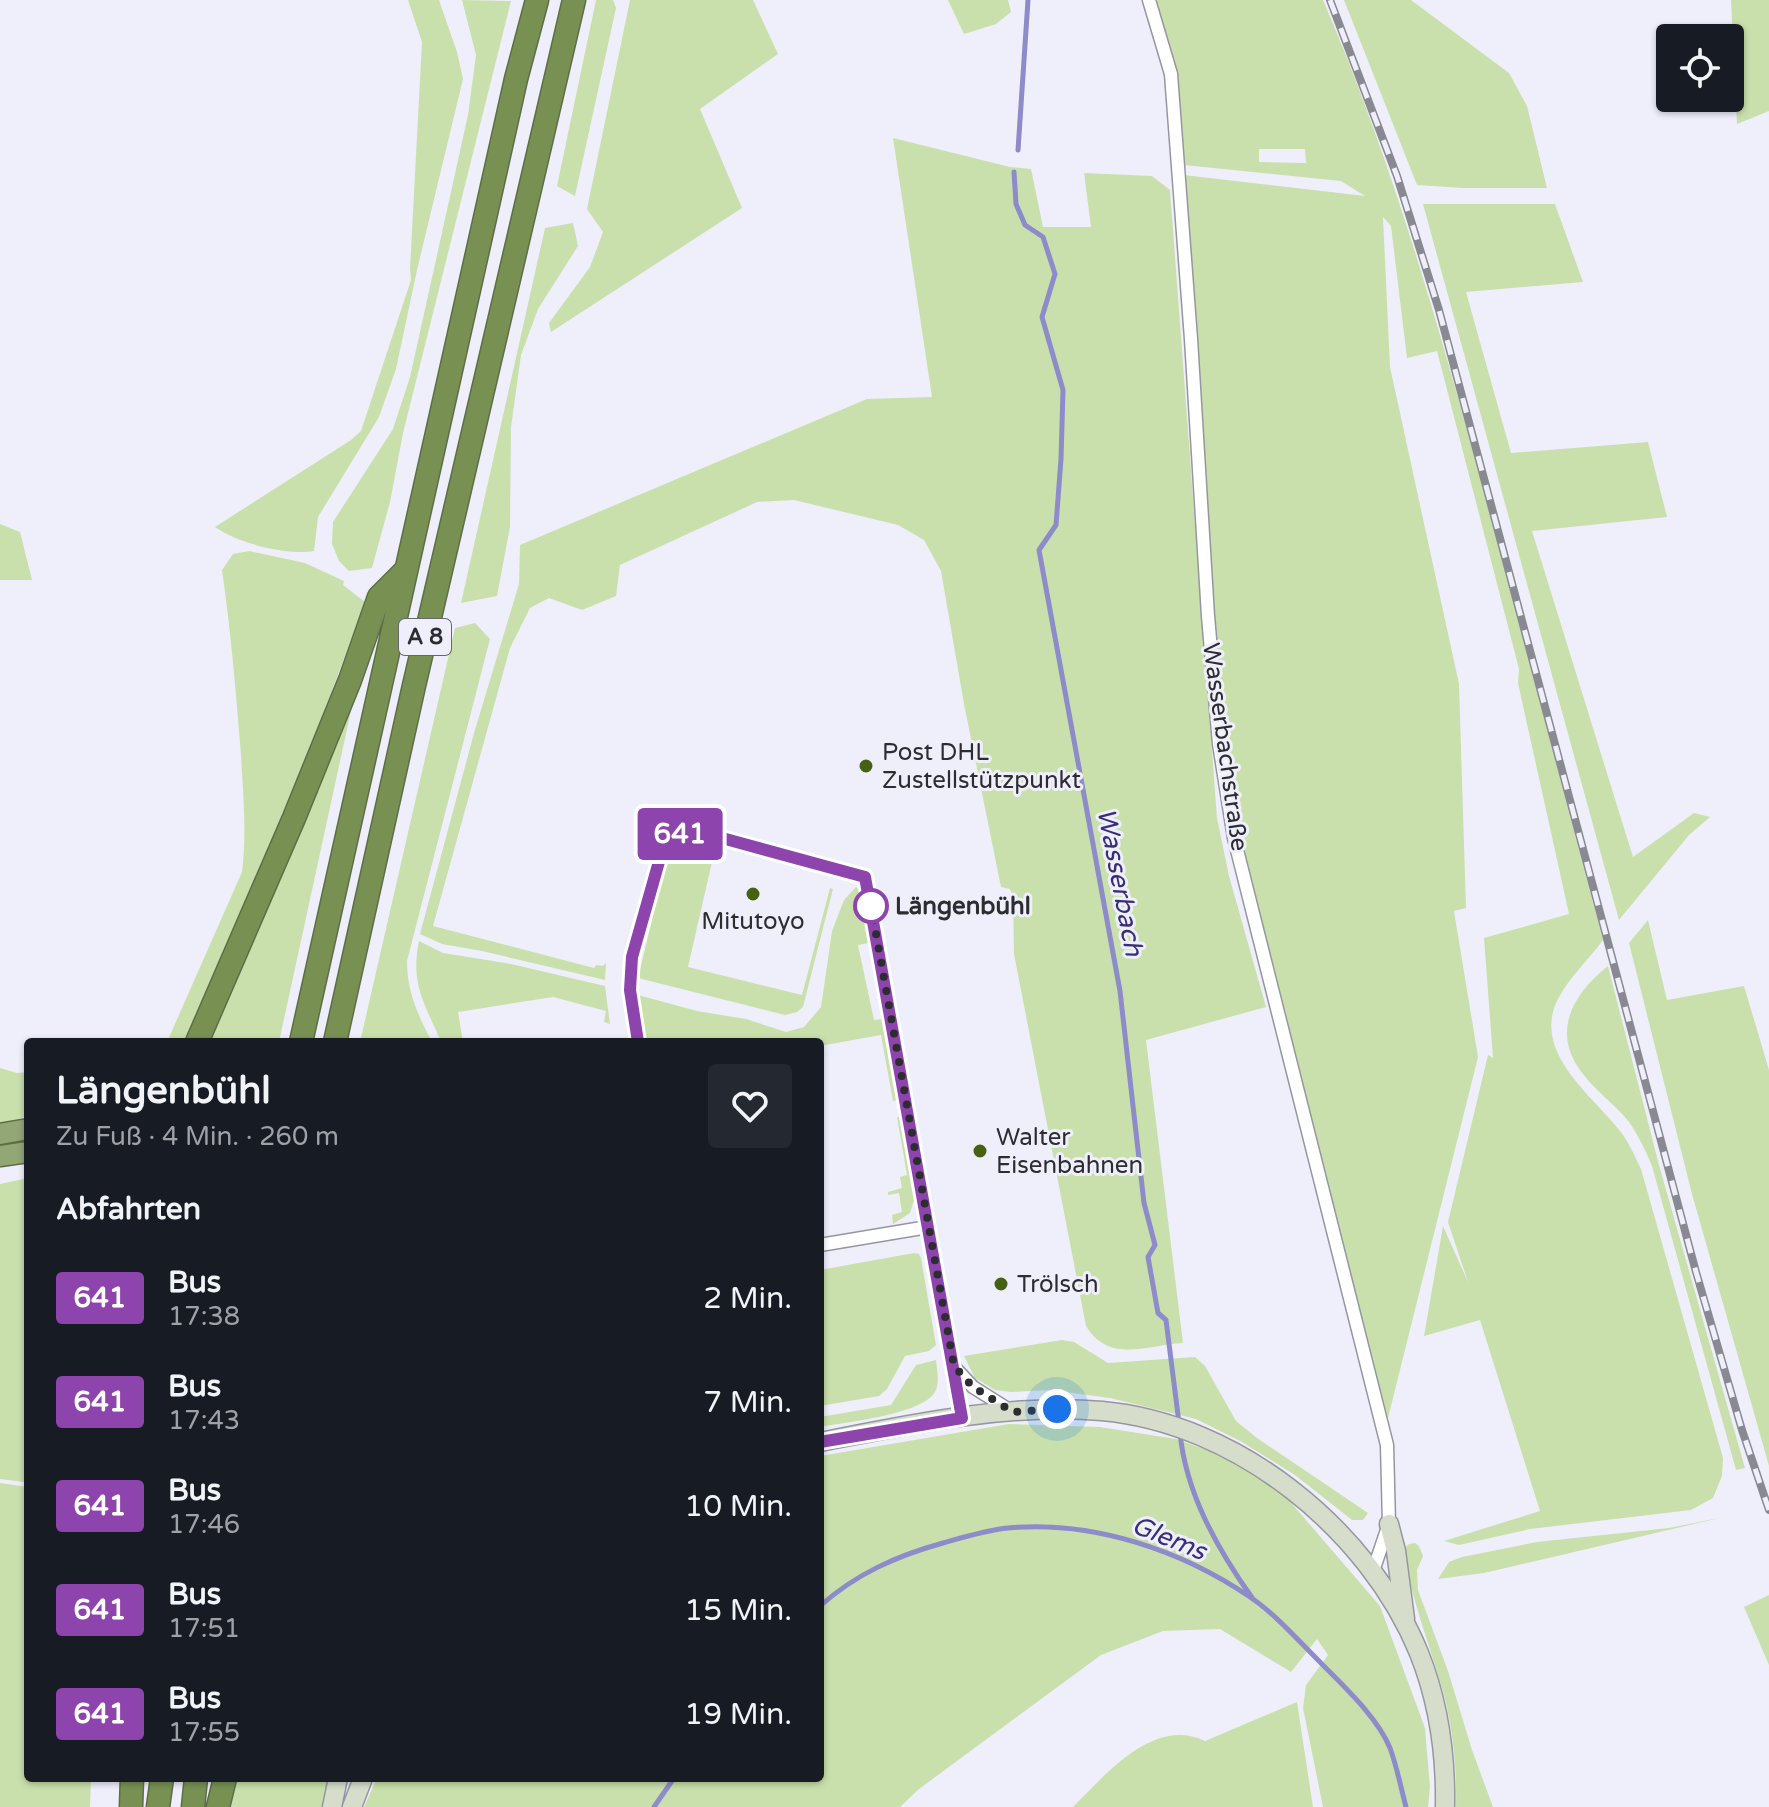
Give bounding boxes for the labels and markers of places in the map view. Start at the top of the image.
place label: Post DHL Zustellstützpunkt [882,738,1081,795]
marker: Post DHL Zustellstützpunkt [857,757,875,775]
marker: Mitutoyo [744,885,762,903]
marker: Längenbühl [854,889,888,923]
place label: Längenbühl [895,892,1031,921]
place label: Mitutoyo [701,907,805,936]
place label: Walter Eisenbahnen [996,1123,1143,1180]
marker: Walter Eisenbahnen [971,1142,989,1160]
place label: Trölsch [1017,1270,1099,1299]
marker: Trölsch [992,1275,1010,1293]

